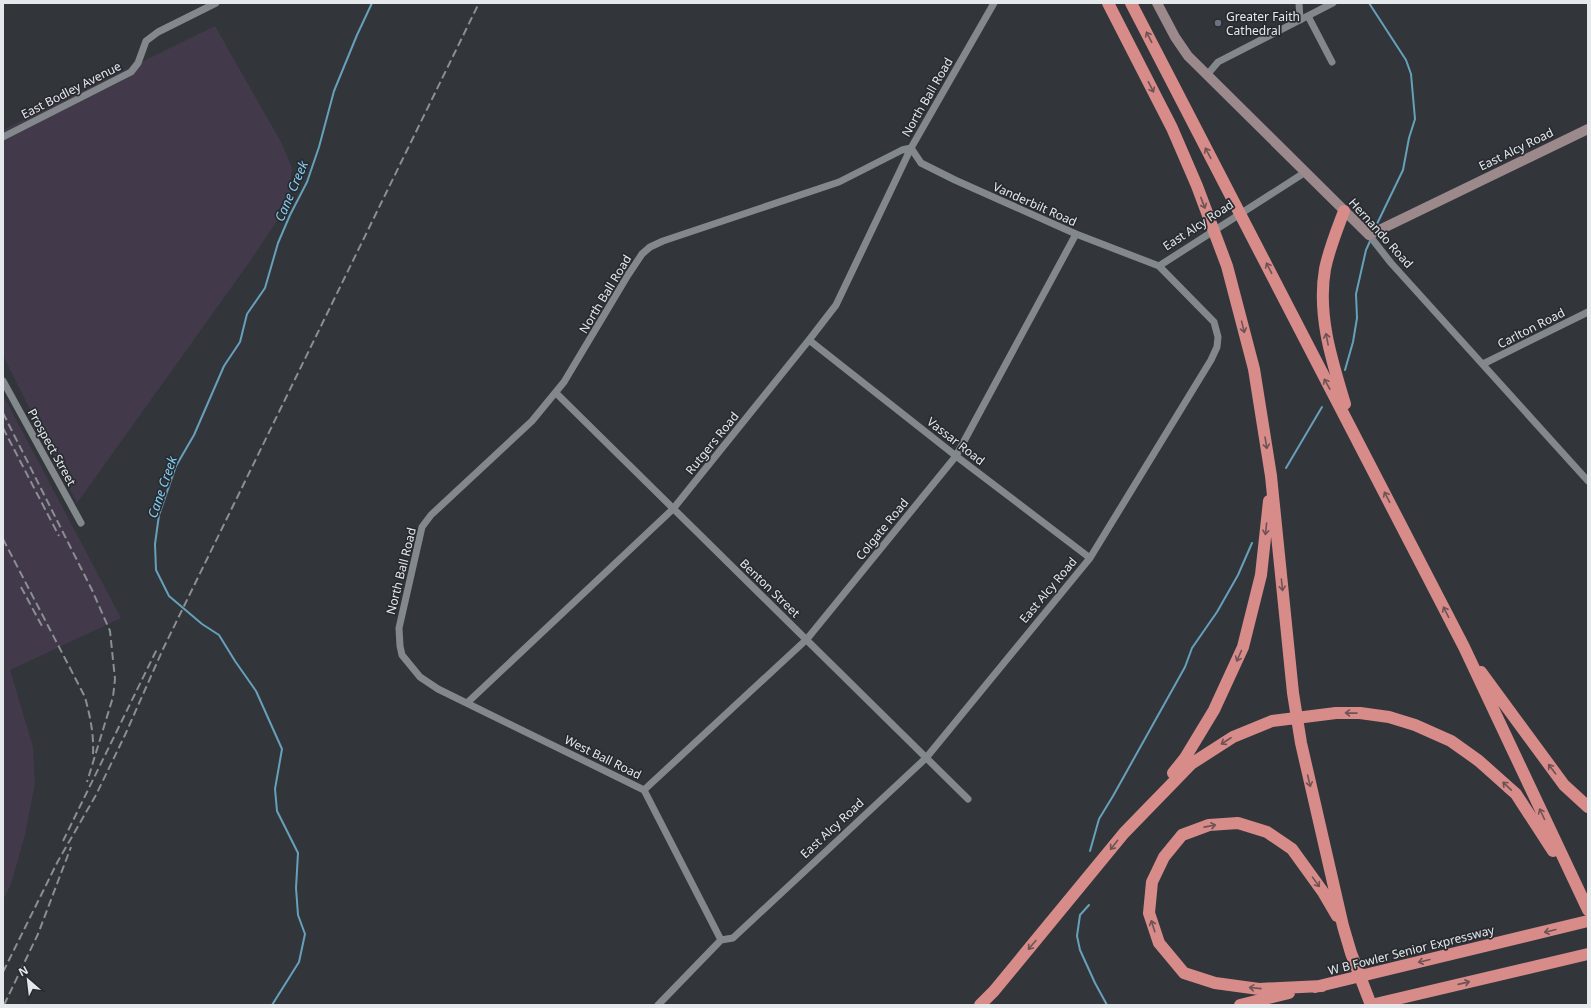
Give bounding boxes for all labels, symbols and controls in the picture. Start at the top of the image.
place label: Greater Faith Cathedral [1226,8,1300,39]
marker: Greater Faith Cathedral [1213,18,1223,28]
one-way arrow [1145,31,1152,43]
street label: North Ball Road [897,54,957,140]
street label: East Bodley Avenue [18,57,124,123]
one-way arrow [1148,81,1155,93]
street label: East Alcy Road [1476,124,1556,174]
one-way arrow [1204,147,1212,159]
water label: Cane Creek [270,157,312,224]
street label: Vanderbilt Road [990,178,1080,230]
street label: Hernando Road [1345,194,1417,272]
street label: East Alcy Road [1159,196,1237,254]
one-way arrow [1200,196,1208,208]
street label: North Ball Road [575,252,635,336]
one-way arrow [1265,262,1272,274]
street label: Carlton Road [1494,304,1568,352]
one-way arrow [1240,320,1247,333]
one-way arrow [1323,333,1331,346]
one-way arrow [1323,378,1331,390]
street label: Prospect Street [24,405,81,489]
street label: Rutgers Road [681,408,743,478]
street label: Vassar Road [924,413,988,469]
one-way arrow [1262,436,1270,449]
water label: Cane Creek [143,453,181,520]
one-way arrow [1382,491,1390,503]
street label: Colgate Road [852,494,912,564]
one-way arrow [1262,522,1270,535]
street label: North Ball Road [382,526,420,616]
street label: East Alcy Road [1015,553,1081,627]
street label: Benton Street [736,555,804,622]
one-way arrow [1278,578,1286,591]
one-way arrow [1442,606,1449,618]
one-way arrow [1235,649,1242,661]
one-way arrow [1345,709,1358,717]
street label: West Ball Road [562,731,644,783]
one-way arrow [1220,738,1232,746]
one-way arrow [1548,764,1556,775]
one-way arrow [1306,774,1314,787]
one-way arrow [1502,781,1512,791]
street label: East Alcy Road [797,794,867,862]
one-way arrow [1538,808,1545,820]
one-way arrow [1203,821,1216,829]
one-way arrow [1110,839,1119,850]
one-way arrow [1312,876,1320,887]
one-way arrow [1149,920,1156,933]
street label: W B Fowler Senior Expressway [1326,921,1497,979]
one-way arrow [1544,927,1557,935]
one-way arrow [1027,940,1036,951]
one-way arrow [1417,958,1430,965]
north arrow [8,960,48,1000]
text: N [16,962,31,979]
one-way arrow [1457,979,1470,987]
one-way arrow [1249,985,1262,992]

